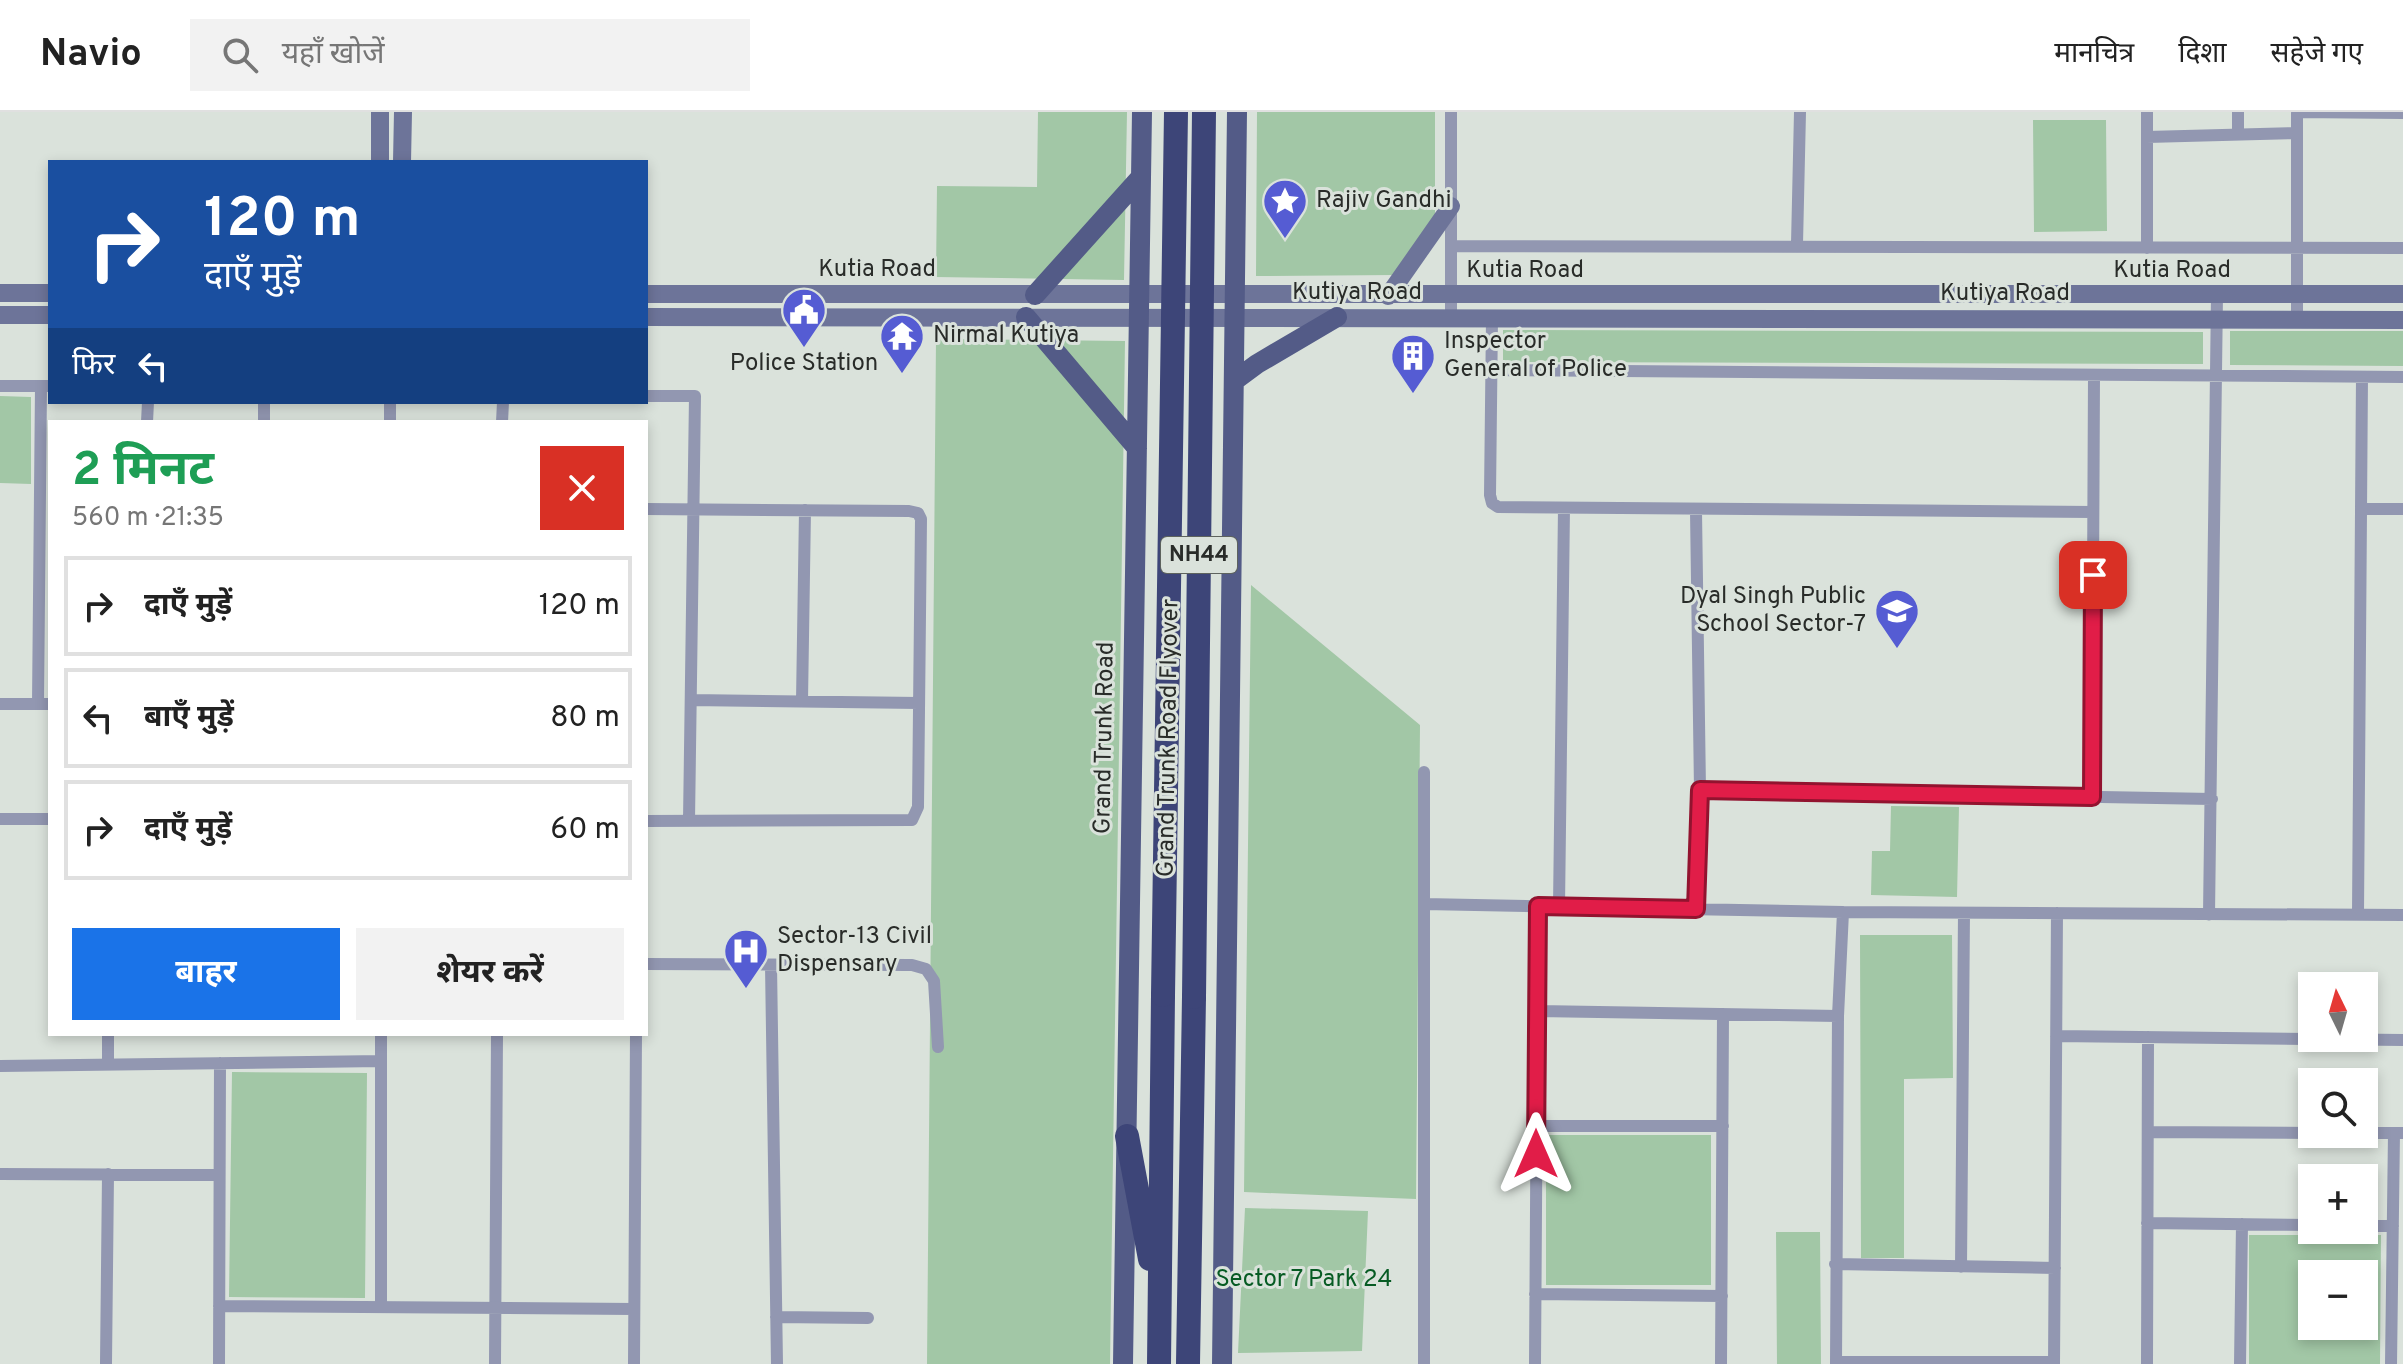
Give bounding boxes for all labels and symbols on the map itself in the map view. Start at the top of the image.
place icon: Rajiv Gandhi [1261,177,1309,240]
place label: Rajiv Gandhi [1316,186,1452,216]
street label: Kutia Road [818,255,936,285]
street label: Kutia Road [1466,256,1584,286]
street label: Kutia Road [2113,256,2231,286]
street label: Kutiya Road [1292,278,1422,308]
street label: Kutiya Road [1940,279,2070,309]
public building icon: Police Station [780,286,828,349]
temple icon: Nirmal Kutiya [878,312,926,375]
place label: Nirmal Kutiya [933,321,1079,351]
place label: Inspector General of Police [1444,327,1627,385]
building icon: Inspector General of Police [1389,332,1437,395]
place label: Police Station [730,349,878,379]
road number: NH44 [1161,537,1237,573]
pin [2059,541,2127,609]
place label: Dyal Singh Public School Sector-7 [1680,582,1866,640]
school or university icon: Dyal Singh Public School Sector-7 [1873,587,1921,650]
street label: Grand Trunk Road Flyover [1152,599,1186,877]
street label: Grand Trunk Road [1088,642,1122,834]
place label: Sector-13 Civil Dispensary [777,922,932,980]
hospital icon: Sector-13 Civil Dispensary [722,927,770,990]
north arrow [2298,972,2378,1052]
position arrow [1494,1112,1578,1196]
park label: Sector 7 Park 24 [1216,1265,1392,1295]

